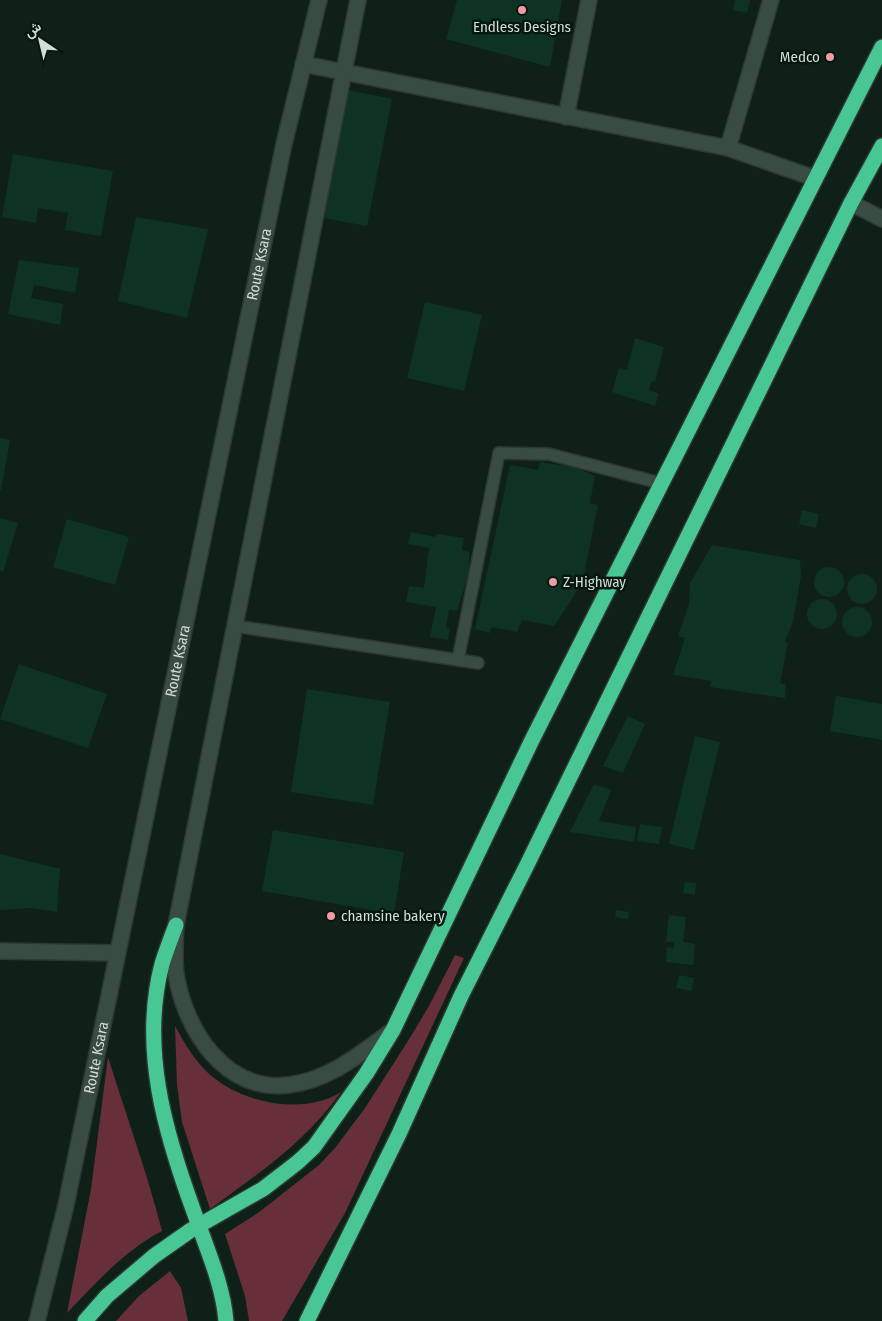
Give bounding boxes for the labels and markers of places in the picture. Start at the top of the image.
marker: Endless Designs [516,4,528,16]
place label: Endless Designs [473,18,571,36]
place label: Medco [780,48,820,66]
marker: Medco [824,51,836,63]
place label: Z-Highway [563,573,626,591]
marker: Z-Highway [547,576,559,588]
place label: chamsine bakery [341,907,445,925]
marker: chamsine bakery [325,910,337,922]

